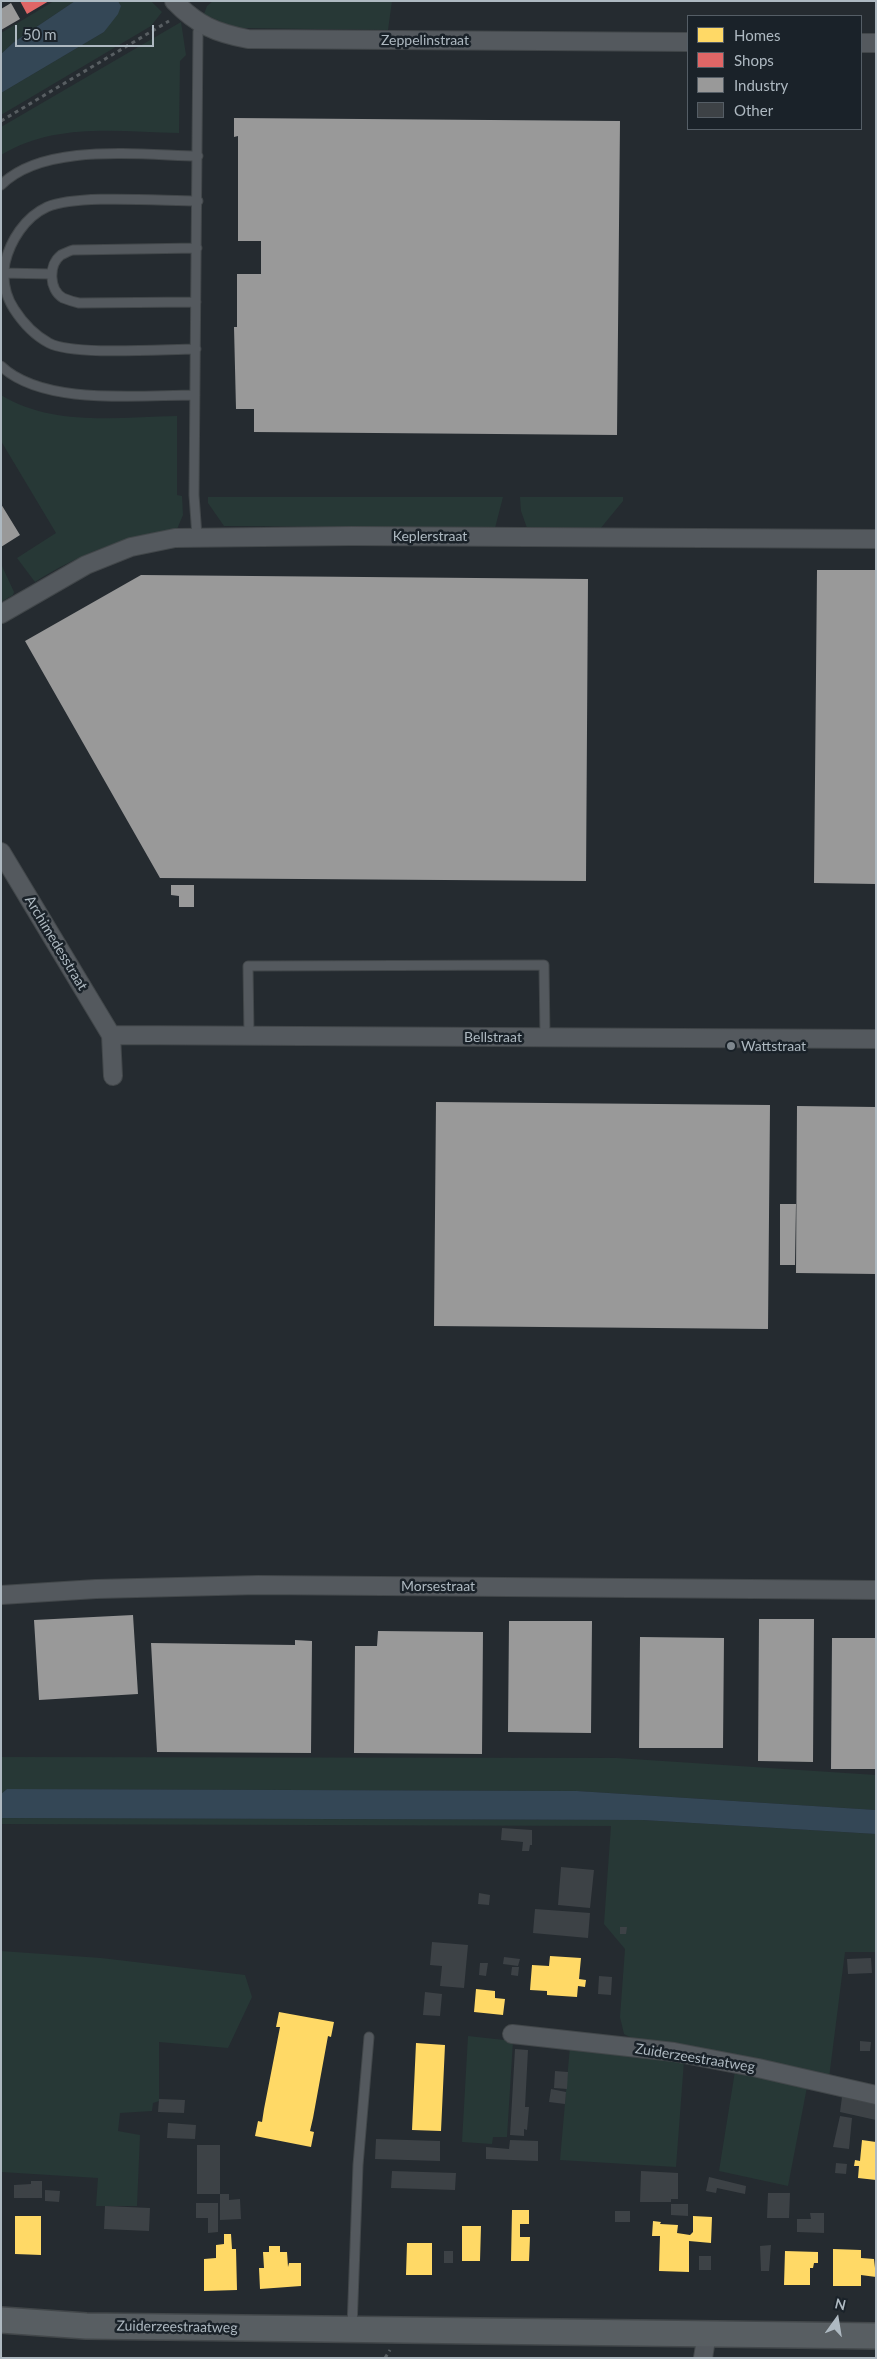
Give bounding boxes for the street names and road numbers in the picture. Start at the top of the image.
street label: Zeppelinstraat [381,32,469,48]
street label: Keplerstraat [393,528,467,544]
street label: Archimedesstraat [21,893,91,993]
street label: Bellstraat [464,1029,522,1045]
street label: Morsestraat [401,1578,475,1594]
street label: Zuiderzeestraatweg [634,2040,756,2076]
street label: Zuiderzeestraatweg [116,2318,238,2336]

